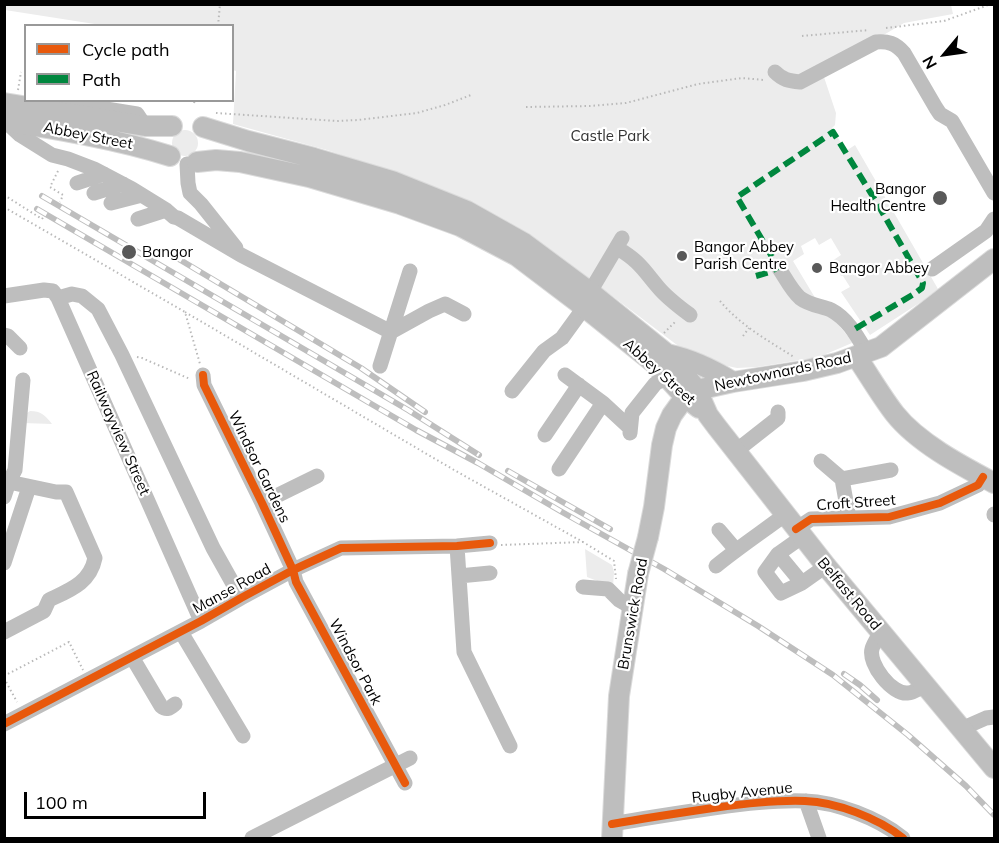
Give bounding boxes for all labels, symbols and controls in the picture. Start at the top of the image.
legend [24,24,234,102]
north arrow [915,24,975,84]
text: Cycle path [82,38,169,61]
text: N [918,53,941,73]
text: Path [82,68,121,91]
street label: Abbey Street [42,119,134,153]
park label: Castle Park [571,127,649,145]
place label: Bangor Health Centre [830,180,926,215]
marker: Bangor Health Centre [931,189,949,207]
place label: Bangor Abbey Parish Centre [694,238,794,273]
marker: Bangor [120,243,138,261]
place label: Bangor [142,243,193,261]
marker: Bangor Abbey Parish Centre [675,249,689,263]
place label: Bangor Abbey [829,259,929,277]
marker: Bangor Abbey [810,261,824,275]
street label: Abbey Street [619,335,699,409]
street label: Newtownards Road [713,349,853,395]
street label: Railwayview Street [82,368,154,498]
street label: Windsor Gardens [224,408,294,526]
street label: Croft Street [816,491,896,515]
street label: Belfast Road [813,554,885,634]
street label: Brunswick Road [614,557,652,671]
street label: Manse Road [190,560,274,618]
street label: Windsor Park [325,616,385,708]
street label: Rugby Avenue [691,779,793,807]
scale bar [27,780,208,818]
text: 100 m [35,791,88,814]

